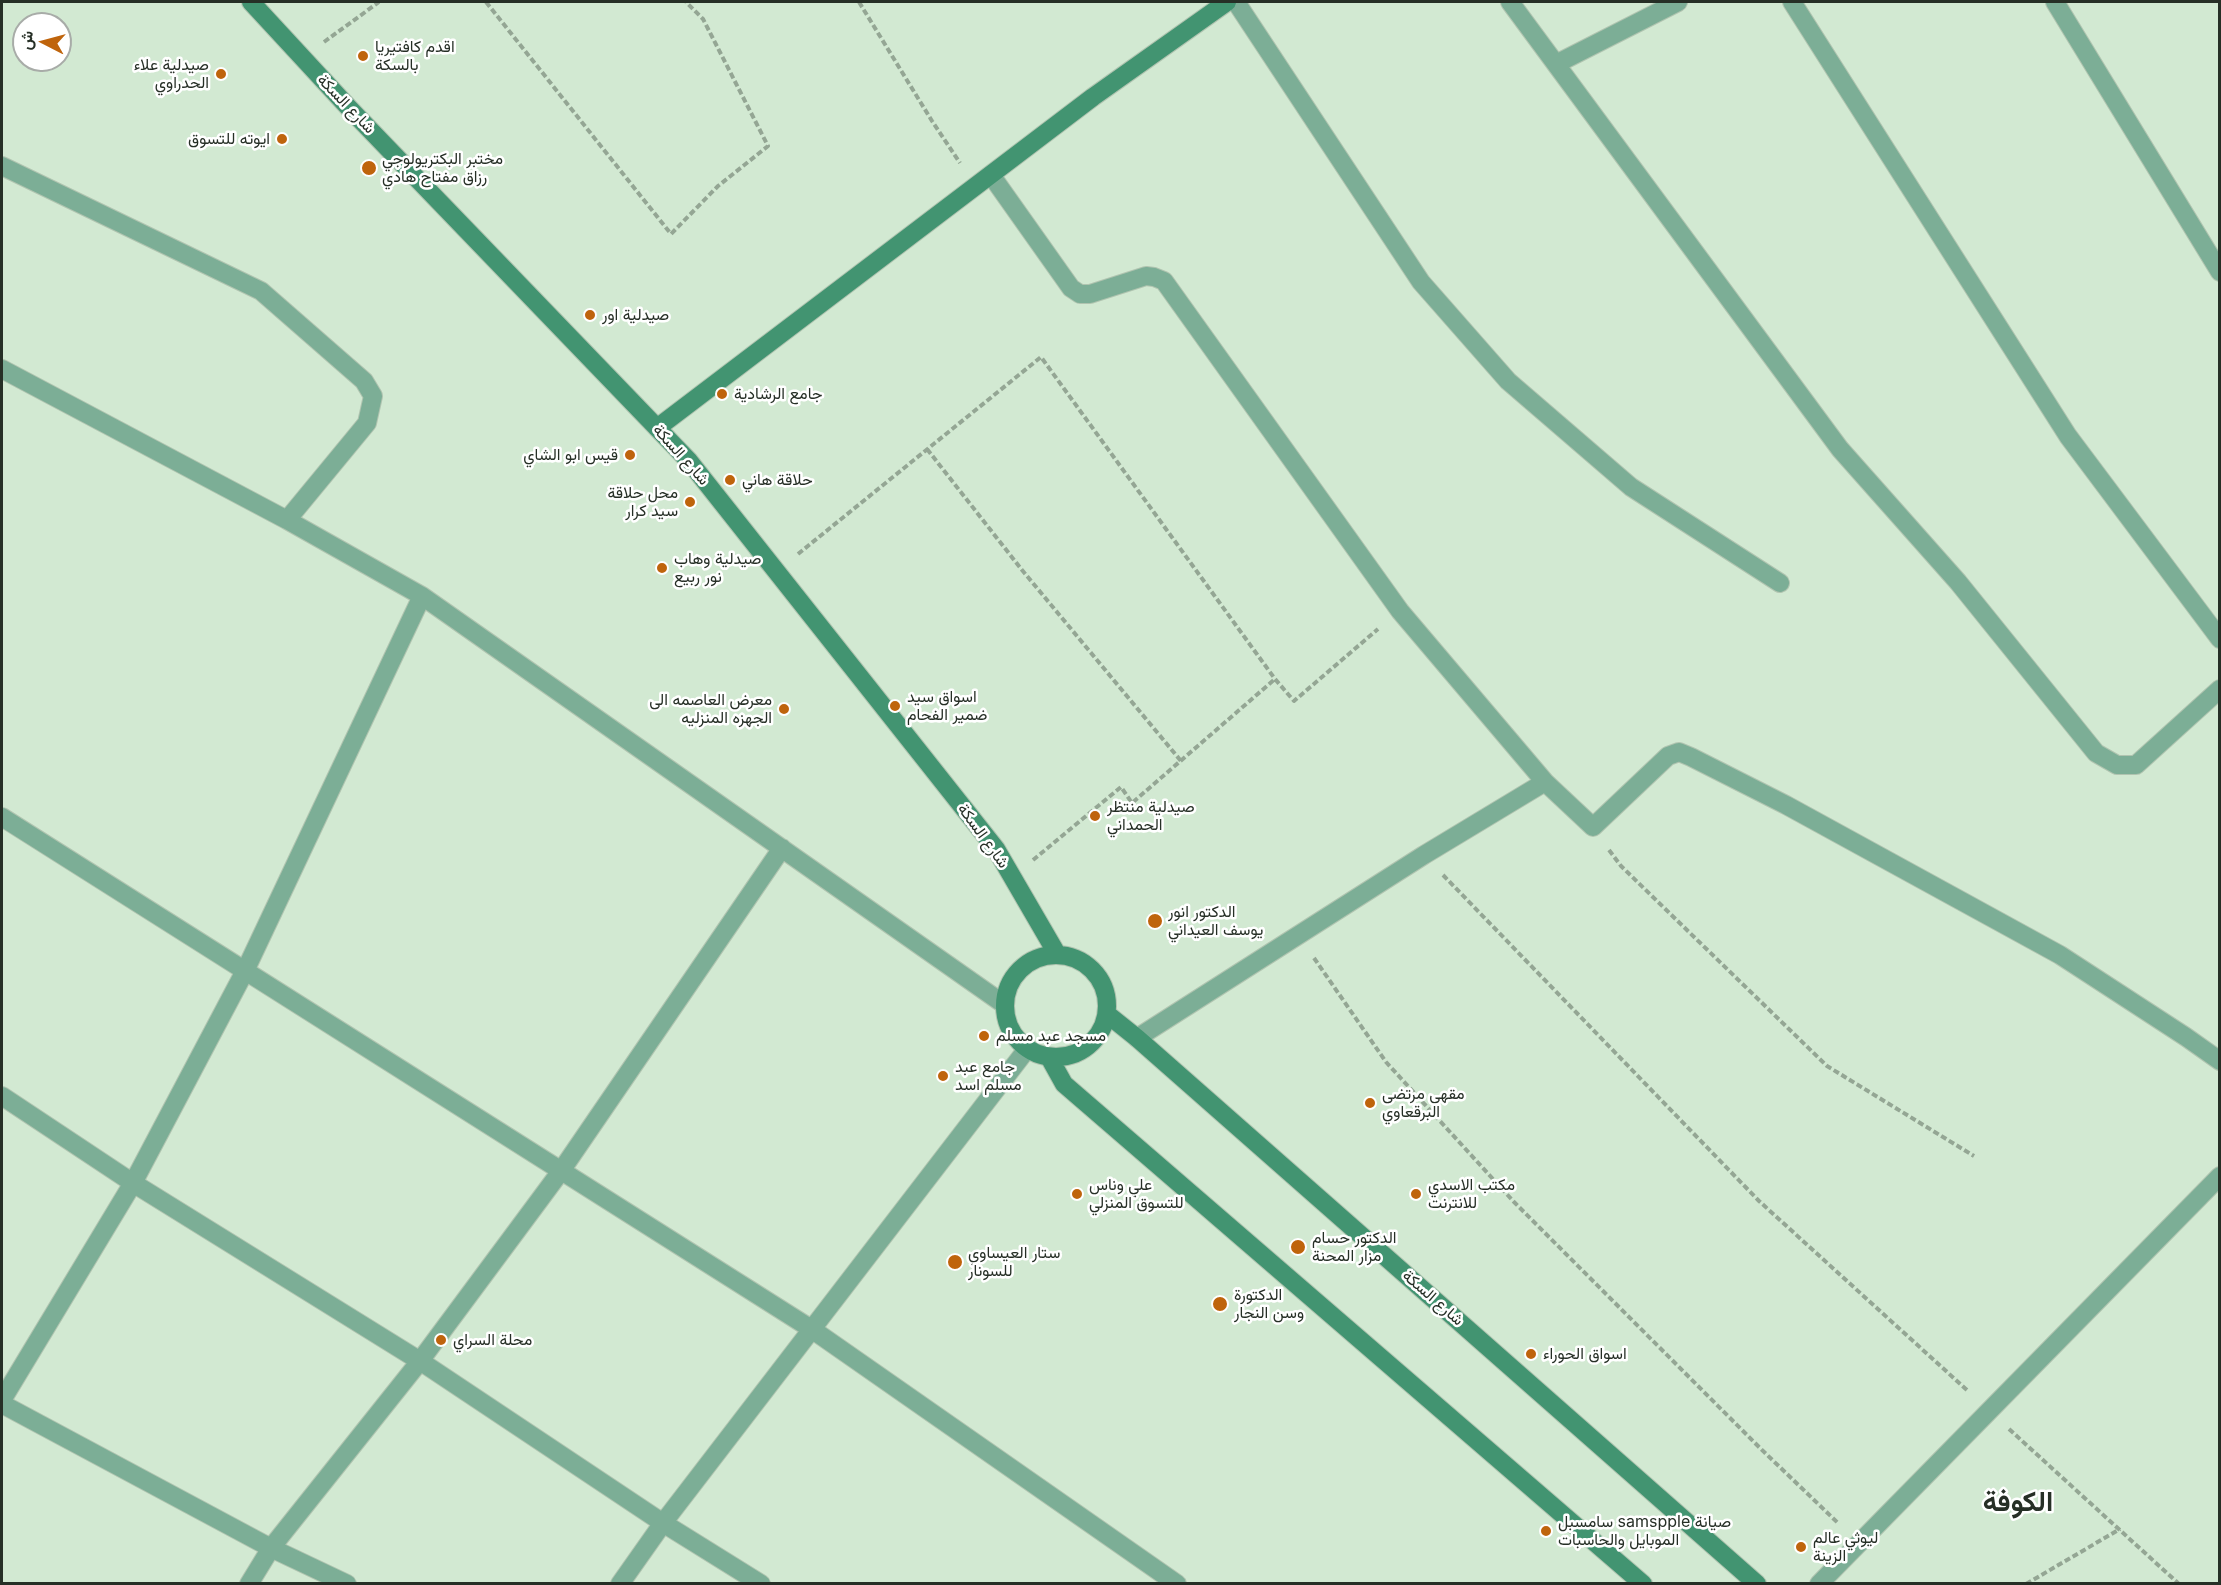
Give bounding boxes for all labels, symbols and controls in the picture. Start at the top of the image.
north arrow [12,12,72,72]
text: ش [15,30,37,51]
place label: اقدم كافتيريا بالسكة [375,37,455,75]
marker: اقدم كافتيريا بالسكة [356,49,370,63]
place label: صيدلية علاء الحدراوي [134,55,209,93]
marker: صيدلية علاء الحدراوي [214,67,228,81]
street label: شارع السكة [313,70,379,138]
place label: ايوته للتسوق [188,129,270,149]
marker: ايوته للتسوق [275,132,289,146]
place label: مختبر البكتريولوجي رزاق مفتاح هادي [382,149,503,187]
marker: مختبر البكتريولوجي رزاق مفتاح هادي [360,159,378,177]
place label: صيدلية اور [602,305,669,325]
marker: صيدلية اور [583,308,597,322]
place label: جامع الرشادية [734,384,823,404]
marker: جامع الرشادية [715,387,729,401]
street label: شارع السكة [649,421,713,489]
place label: قيس ابو الشاي [523,445,618,465]
marker: قيس ابو الشاي [623,448,637,462]
place label: حلاقة هاني [742,470,813,490]
marker: حلاقة هاني [723,473,737,487]
place label: محل حلاقة سيد كرار [607,483,678,521]
marker: محل حلاقة سيد كرار [683,495,697,509]
place label: صيدلية وهاب نور ربيع [674,549,761,587]
marker: صيدلية وهاب نور ربيع [655,561,669,575]
place label: اسواق سيد ضمير الفحام [907,687,987,725]
place label: معرض العاصمه الى الجهزه المنزليه [649,690,772,728]
marker: اسواق سيد ضمير الفحام [888,699,902,713]
marker: معرض العاصمه الى الجهزه المنزليه [777,702,791,716]
place label: صيدلية منتظر الحمداني [1107,797,1195,835]
street label: شارع السكة [953,800,1013,872]
marker: صيدلية منتظر الحمداني [1088,809,1102,823]
place label: الدكتور انور يوسف العيداني [1168,902,1263,940]
marker: الدكتور انور يوسف العيداني [1146,912,1164,930]
place label: مسجد عبد مسلم [996,1026,1106,1046]
marker: مسجد عبد مسلم [977,1029,991,1043]
place label: جامع عبد مسلم اسد [955,1057,1022,1095]
marker: جامع عبد مسلم اسد [936,1069,950,1083]
place label: مقهى مرتضى البرقعاوي [1382,1084,1465,1122]
marker: مقهى مرتضى البرقعاوي [1363,1096,1377,1110]
place label: علي وناس للتسوق المنزلي [1089,1175,1184,1213]
place label: مكتب الاسدي للانترنت [1428,1175,1515,1213]
marker: علي وناس للتسوق المنزلي [1070,1187,1084,1201]
marker: مكتب الاسدي للانترنت [1409,1187,1423,1201]
place label: الدكتور حسام مزار المحنة [1312,1228,1397,1266]
marker: الدكتور حسام مزار المحنة [1289,1238,1307,1256]
place label: ستار العيساوي للسونار [968,1243,1060,1281]
marker: ستار العيساوي للسونار [946,1253,964,1271]
street label: شارع السكة [1398,1266,1468,1330]
place label: الدكتورة وسن النجار [1234,1285,1304,1323]
marker: الدكتورة وسن النجار [1211,1295,1229,1313]
place label: محلة السراي [453,1330,532,1350]
marker: محلة السراي [434,1333,448,1347]
place label: اسواق الحوراء [1543,1344,1627,1364]
marker: اسواق الحوراء [1524,1347,1538,1361]
district label: الكوفة [1983,1486,2053,1520]
place label: سامسبل samspple صيانة الموبايل والحاسبات [1558,1512,1731,1550]
marker: سامسبل samspple صيانة الموبايل والحاسبات [1539,1524,1553,1538]
place label: ليوثي عالم الزينة [1813,1528,1878,1566]
marker: ليوثي عالم الزينة [1794,1540,1808,1554]

